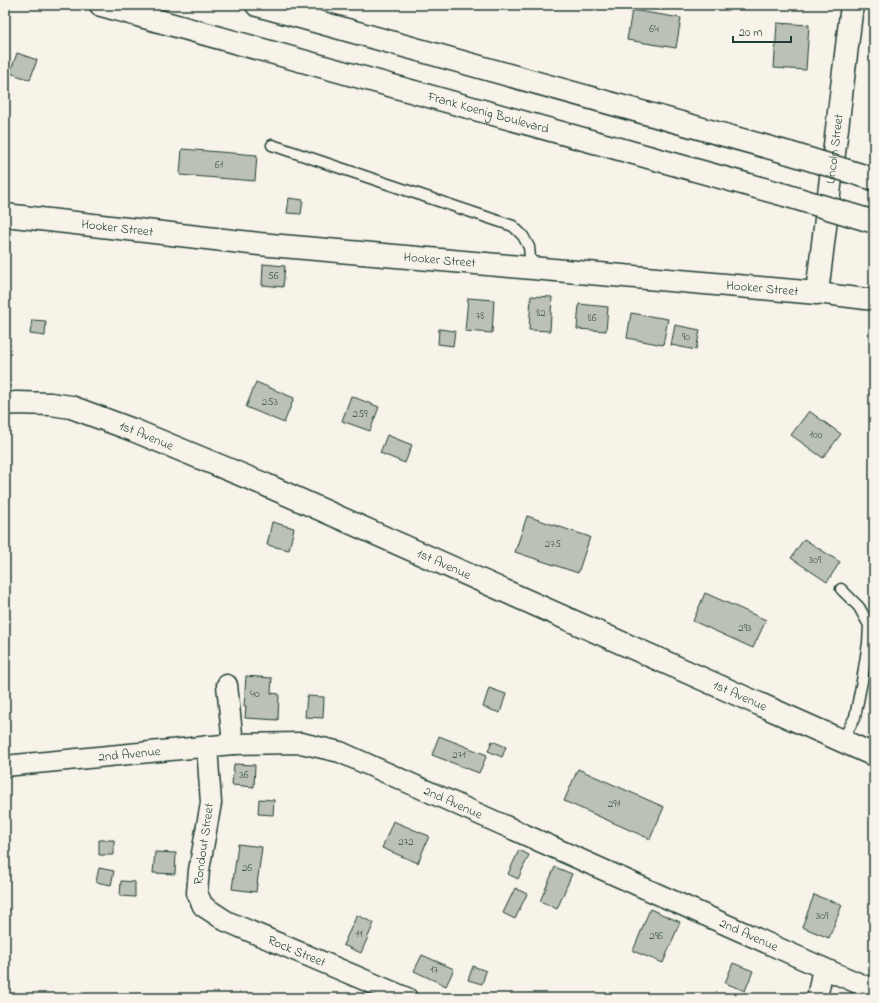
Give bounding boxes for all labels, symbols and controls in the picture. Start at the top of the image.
scale bar [733,18,791,44]
house number: 64 [649,21,659,37]
text: 20 m [739,24,762,42]
street label: Frank Koenig Boulevard [425,86,552,139]
street label: Lincoln Street [821,112,848,185]
house number: 61 [215,157,224,173]
street label: Hooker Street [80,214,155,241]
street label: Hooker Street [403,247,477,273]
house number: 56 [267,268,279,284]
street label: Hooker Street [726,276,800,301]
house number: 82 [536,305,546,321]
house number: 78 [476,308,484,324]
house number: 86 [588,310,597,326]
house number: 90 [682,329,690,345]
house number: 253 [262,394,279,410]
house number: 259 [352,406,368,422]
street label: 1st Avenue [117,416,177,455]
house number: 100 [809,427,823,443]
house number: 275 [545,536,561,552]
street label: 1st Avenue [414,544,474,584]
house number: 309 [809,552,822,568]
house number: 293 [738,620,752,636]
street label: 1st Avenue [710,675,770,716]
house number: 40 [250,686,260,702]
street label: 2nd Avenue [97,742,162,766]
house number: 271 [452,747,466,763]
house number: 36 [239,767,249,783]
street label: 2nd Avenue [421,781,486,824]
house number: 291 [608,796,621,812]
street label: Rondout Street [189,801,219,886]
house number: 272 [398,834,414,850]
house number: 26 [242,860,252,876]
house number: 309 [816,908,829,924]
street label: 2nd Avenue [717,913,781,956]
house number: 11 [356,926,363,942]
house number: 296 [649,928,663,944]
street label: Rock Street [265,930,329,972]
house number: 17 [430,962,438,978]

